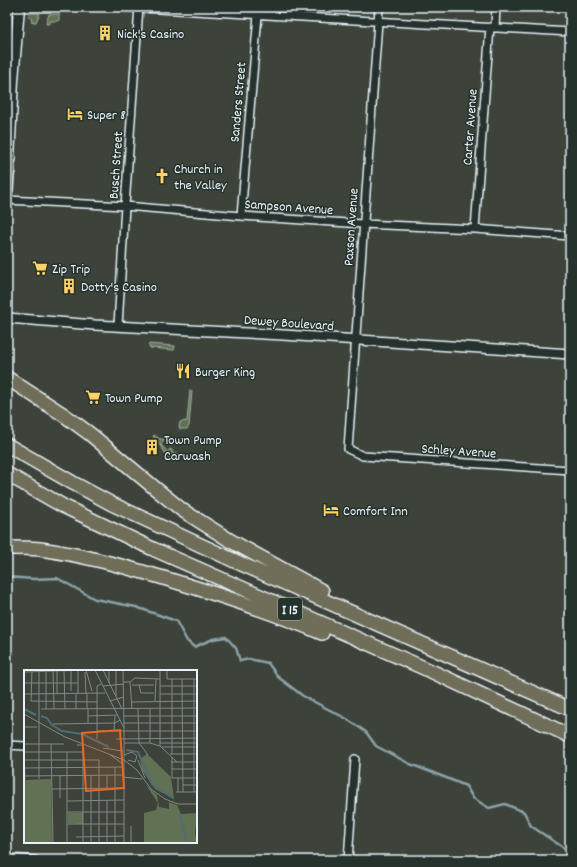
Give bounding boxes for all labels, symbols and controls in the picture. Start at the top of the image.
building icon: Nick's Casino [96,24,114,42]
place label: Nick's Casino [117,25,184,45]
street label: Sanders Street [226,61,252,143]
street label: Carter Avenue [458,88,484,166]
hotel icon: Super 8 [66,105,84,123]
place label: Super 8 [87,106,126,126]
street label: Busch Street [105,131,129,200]
place label: Church in the Valley [174,160,227,196]
church icon: Church in the Valley [153,167,171,185]
street label: Paxson Avenue [339,187,365,267]
street label: Sampson Avenue [244,195,334,221]
supermarket icon: Zip Trip [31,259,49,277]
place label: Zip Trip [52,260,90,280]
building icon: Dotty's Casino [60,277,78,295]
place label: Dotty's Casino [81,278,157,298]
street label: Dewey Boulevard [243,311,334,337]
restaurant icon: Burger King [174,362,192,380]
place label: Burger King [195,363,255,383]
supermarket icon: Town Pump [84,388,102,406]
place label: Town Pump [105,389,163,409]
place label: Town Pump Carwash [164,431,222,467]
building icon: Town Pump Carwash [143,438,161,456]
street label: Schley Avenue [421,439,497,465]
hotel icon: Comfort Inn [322,501,340,519]
place label: Comfort Inn [343,502,408,522]
road number: I 15 [278,598,302,620]
inset map [24,670,197,843]

